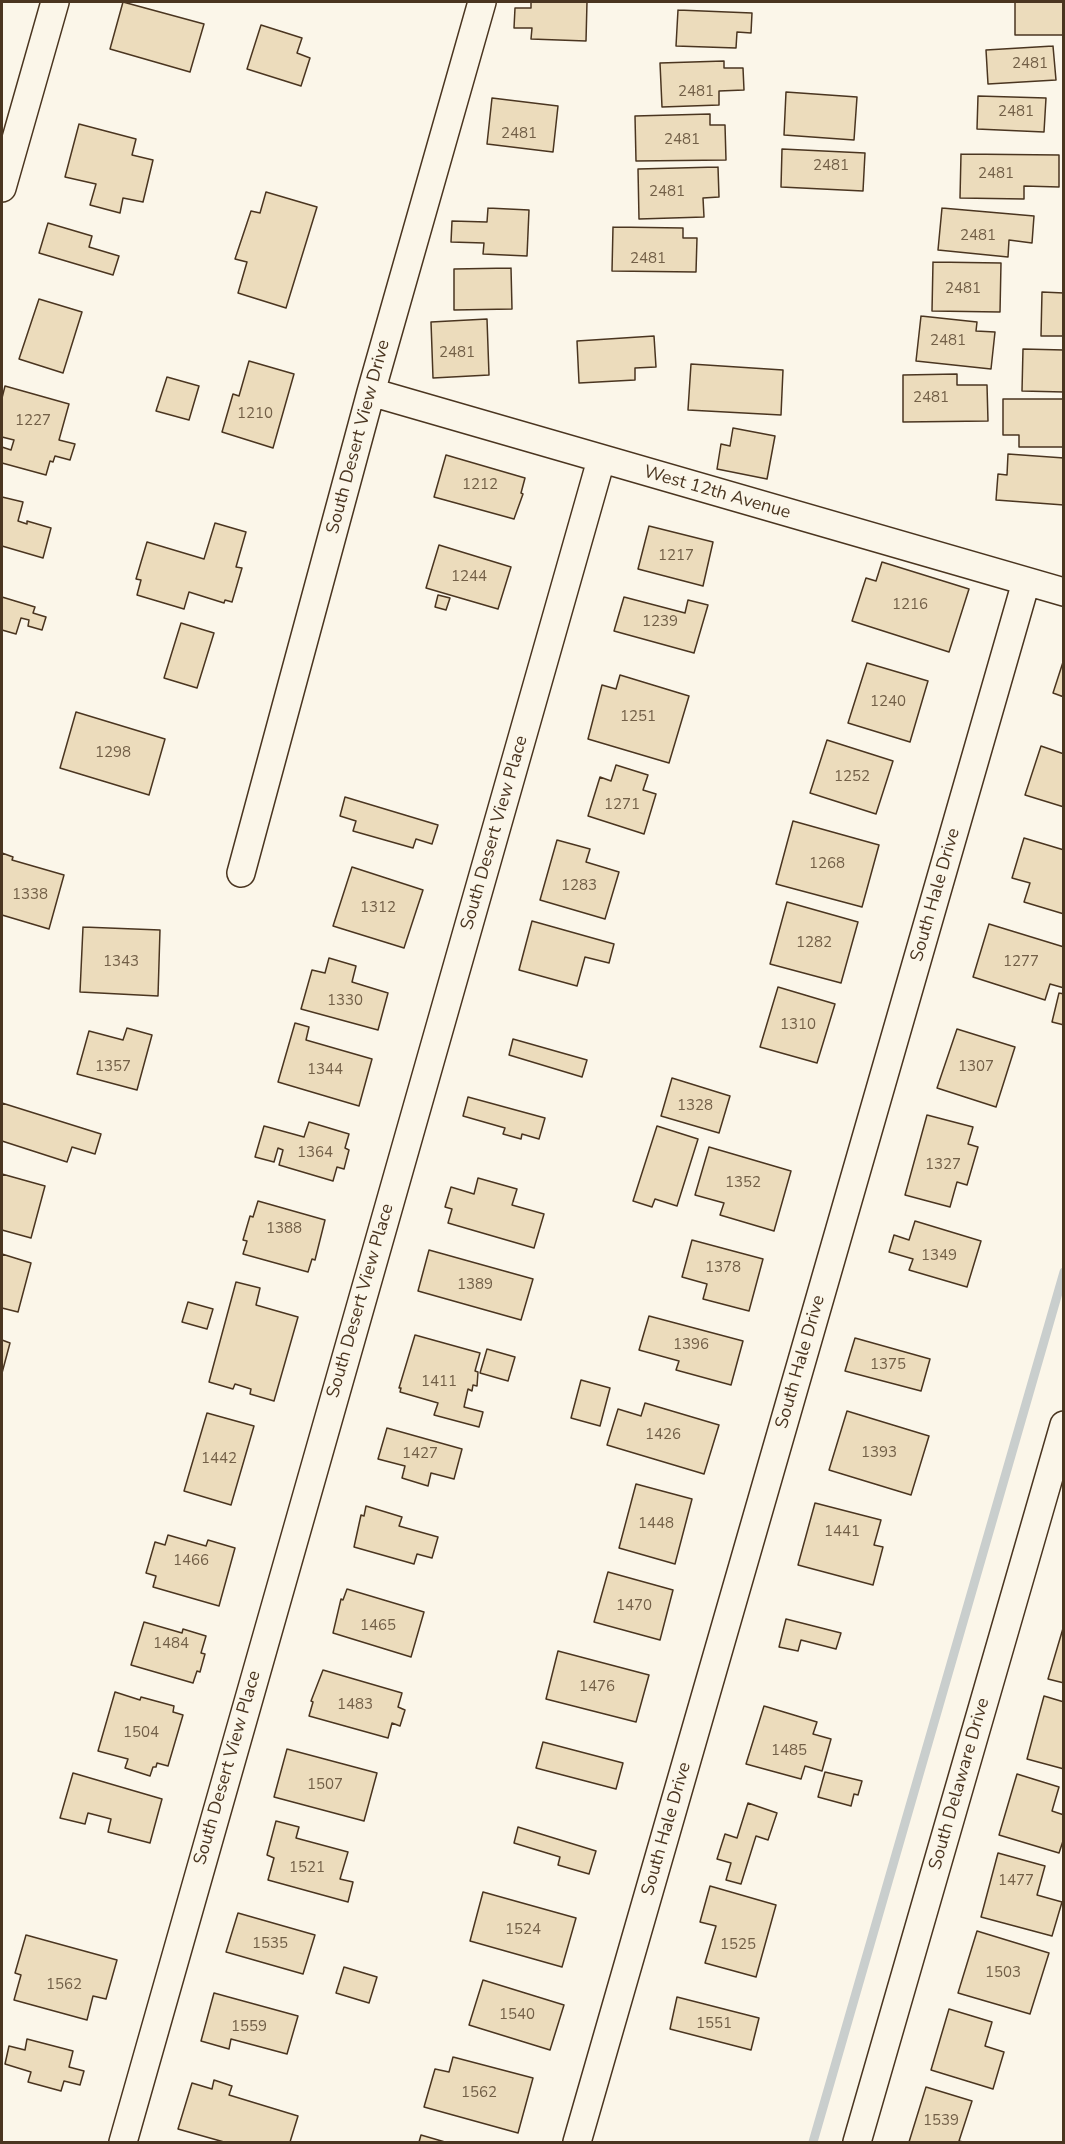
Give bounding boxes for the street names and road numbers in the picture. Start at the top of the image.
street label: South Desert View Drive [323,338,395,536]
street label: West 12th Avenue [641,462,793,524]
street label: South Desert View Place [457,733,533,933]
street label: South Hale Drive [907,826,965,964]
street label: South Desert View Place [323,1201,399,1401]
street label: South Hale Drive [772,1293,830,1431]
street label: South Desert View Place [190,1668,266,1868]
street label: South Delaware Drive [925,1696,995,1872]
street label: South Hale Drive [638,1760,696,1898]

